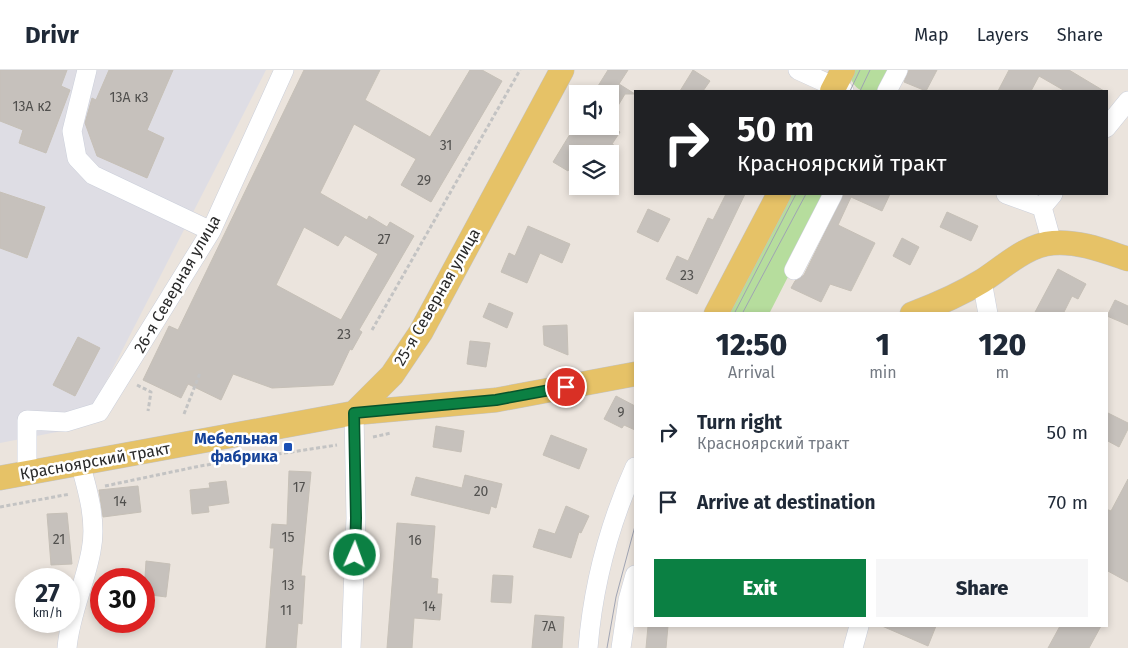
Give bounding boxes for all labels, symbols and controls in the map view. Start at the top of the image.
text: Drivr [25,21,79,49]
text: Map [914,24,949,46]
text: Layers [977,24,1029,46]
text: Share [1057,24,1103,46]
map controls [569,85,619,195]
button: sound [569,85,619,135]
house number: 13А к3 [109,89,149,106]
house number: 13А к2 [13,98,52,115]
text: 50 m [737,108,814,150]
icon: right [654,110,719,175]
house number: 31 [440,137,452,154]
button: layers [569,145,619,195]
text: Красноярский тракт [737,150,946,177]
house number: 29 [417,172,431,189]
street label: 26-я Северная улица [130,212,224,356]
street label: 25-я Северная улица [390,225,484,369]
house number: 27 [377,231,391,248]
house number: 23 [680,267,694,284]
house number: 23 [337,326,351,343]
text: 12:50 [716,327,787,363]
text: 1 [876,327,890,363]
text: 120 [979,327,1026,363]
text: Arrival [728,363,775,382]
text: min [869,363,897,382]
text: m [996,363,1009,382]
pin [545,366,587,408]
icon: arrive [552,373,580,401]
house number: 9 [617,404,625,421]
text: Turn right [697,411,782,434]
icon: right [654,418,682,446]
text: 50 m [1047,421,1088,444]
place label: Мебельная фабрика [194,429,278,466]
text: Красноярский тракт [697,434,849,453]
street label: Красноярский тракт [18,438,172,484]
marker: Мебельная фабрика [282,441,294,453]
house number: 17 [293,479,305,496]
house number: 20 [474,483,489,500]
icon: arrive [654,488,682,516]
text: Arrive at destination [697,491,876,514]
text: 70 m [1048,491,1088,514]
house number: 14 [113,493,127,510]
position arrow [328,528,380,580]
house number: 15 [281,529,295,546]
house number: 21 [53,531,65,548]
house number: 16 [408,532,422,549]
button: Exit [654,559,866,617]
button: Share [876,559,1088,617]
speed limit sign: 30 [90,568,155,633]
house number: 13 [281,577,295,594]
text: 27 [35,579,60,609]
house number: 14 [422,598,436,615]
house number: 11 [280,602,292,619]
text: km/h [33,606,62,620]
house number: 7А [542,618,556,635]

